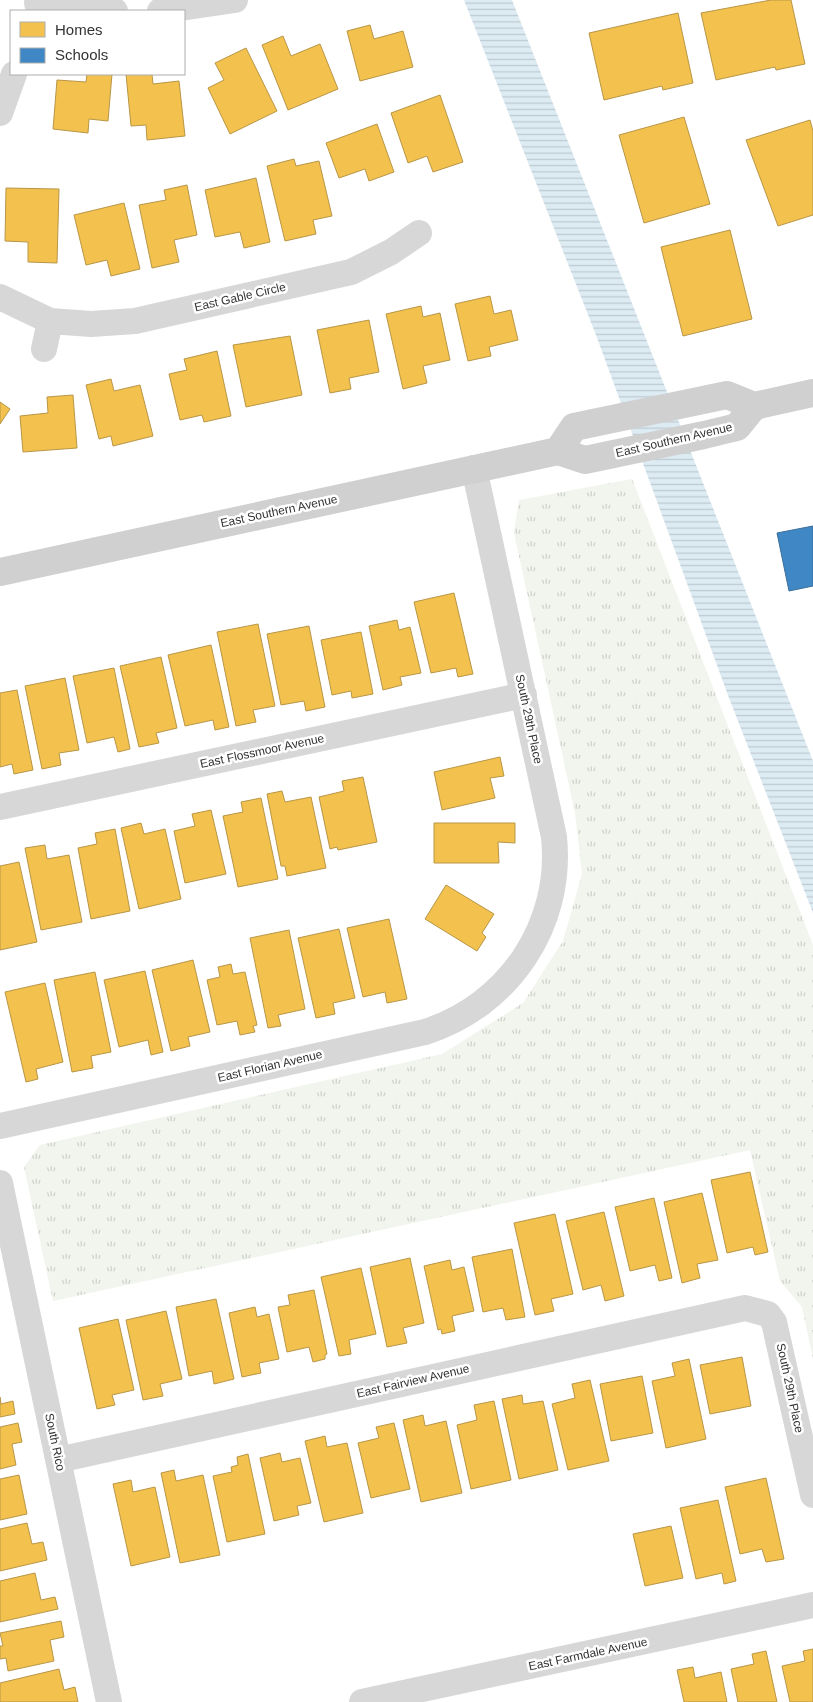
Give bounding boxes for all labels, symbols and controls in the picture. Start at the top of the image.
legend [10,10,185,75]
text: Homes [55,21,103,38]
text: Schools [55,46,108,63]
street label: East Gable Circle [193,280,287,314]
street label: East Southern Avenue [614,420,734,460]
street label: East Southern Avenue [219,492,339,530]
street label: South 29th Place [513,673,545,765]
street label: East Flossmoor Avenue [199,731,326,771]
street label: East Florian Avenue [216,1047,324,1085]
street label: South 29th Place [774,1342,806,1434]
street label: East Fairview Avenue [355,1361,471,1401]
street label: South Rico [42,1412,68,1472]
street label: East Farmdale Avenue [527,1634,649,1673]

